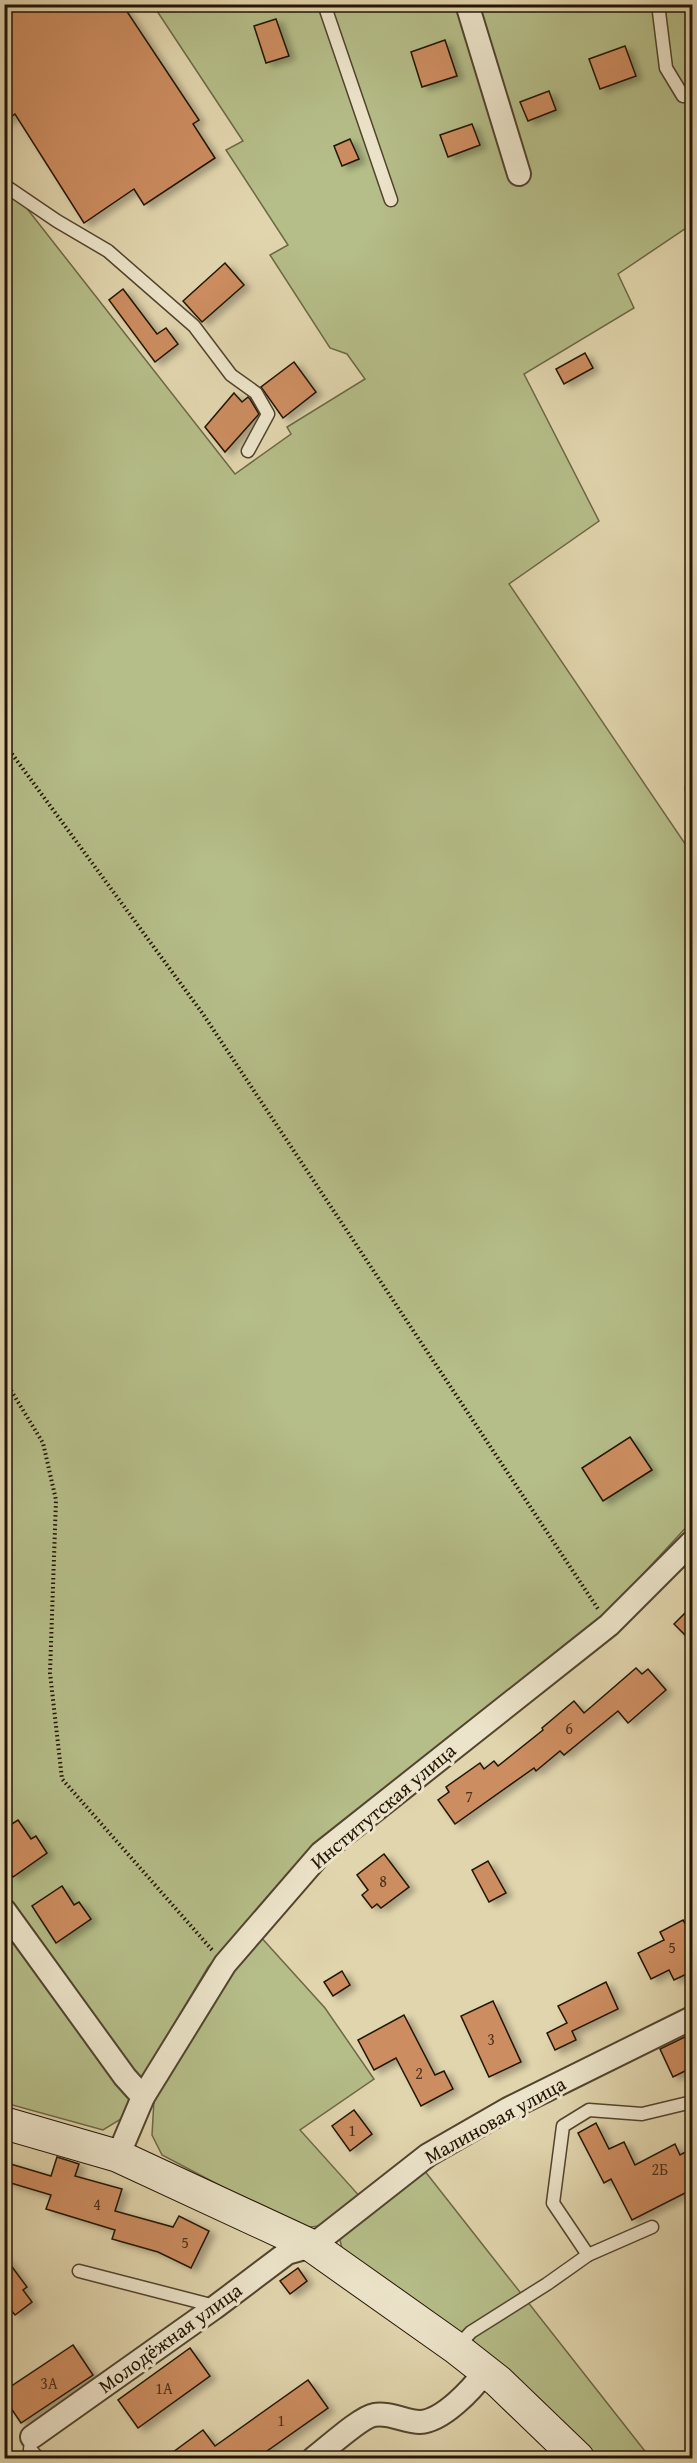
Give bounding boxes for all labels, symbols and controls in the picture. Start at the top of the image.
house number: 6 [565,1716,573,1740]
street label: Институтская улица [304,1736,462,1875]
house number: 7 [465,1784,473,1808]
house number: 8 [379,1869,387,1893]
house number: 5 [668,1935,676,1959]
house number: 3 [487,2027,495,2051]
house number: 2 [415,2061,423,2085]
street label: Малиновая улица [419,2068,571,2170]
house number: 1 [348,2118,356,2142]
house number: 2Б [652,2157,668,2181]
house number: 4 [93,2192,101,2216]
house number: 5 [181,2230,189,2254]
street label: Молодёжная улица [92,2275,248,2400]
house number: 3А [40,2371,58,2395]
house number: 1А [155,2376,173,2400]
house number: 1 [277,2408,285,2432]

